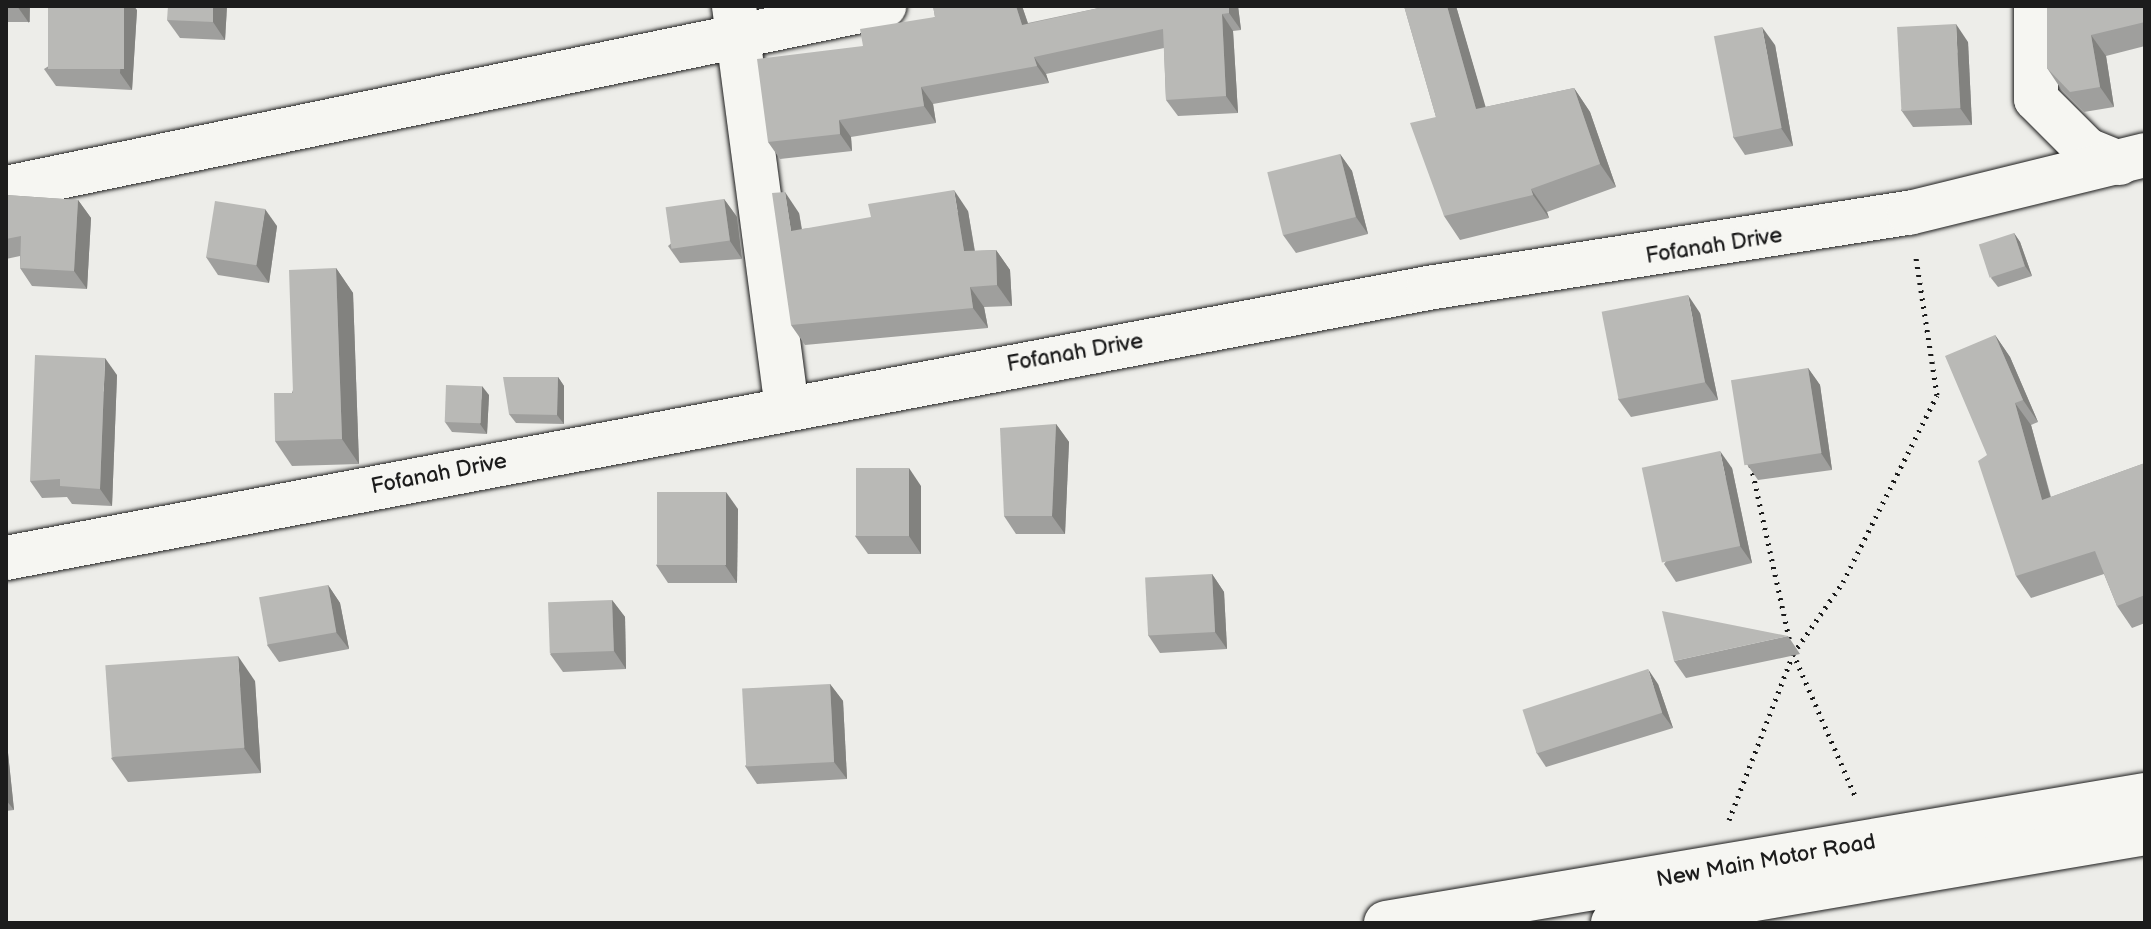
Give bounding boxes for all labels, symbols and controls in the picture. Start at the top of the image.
street label: Fofanah Drive [1644,222,1784,270]
street label: Fofanah Drive [1005,328,1145,378]
street label: Fofanah Drive [369,448,509,500]
street label: New Main Motor Road [1654,829,1878,893]

